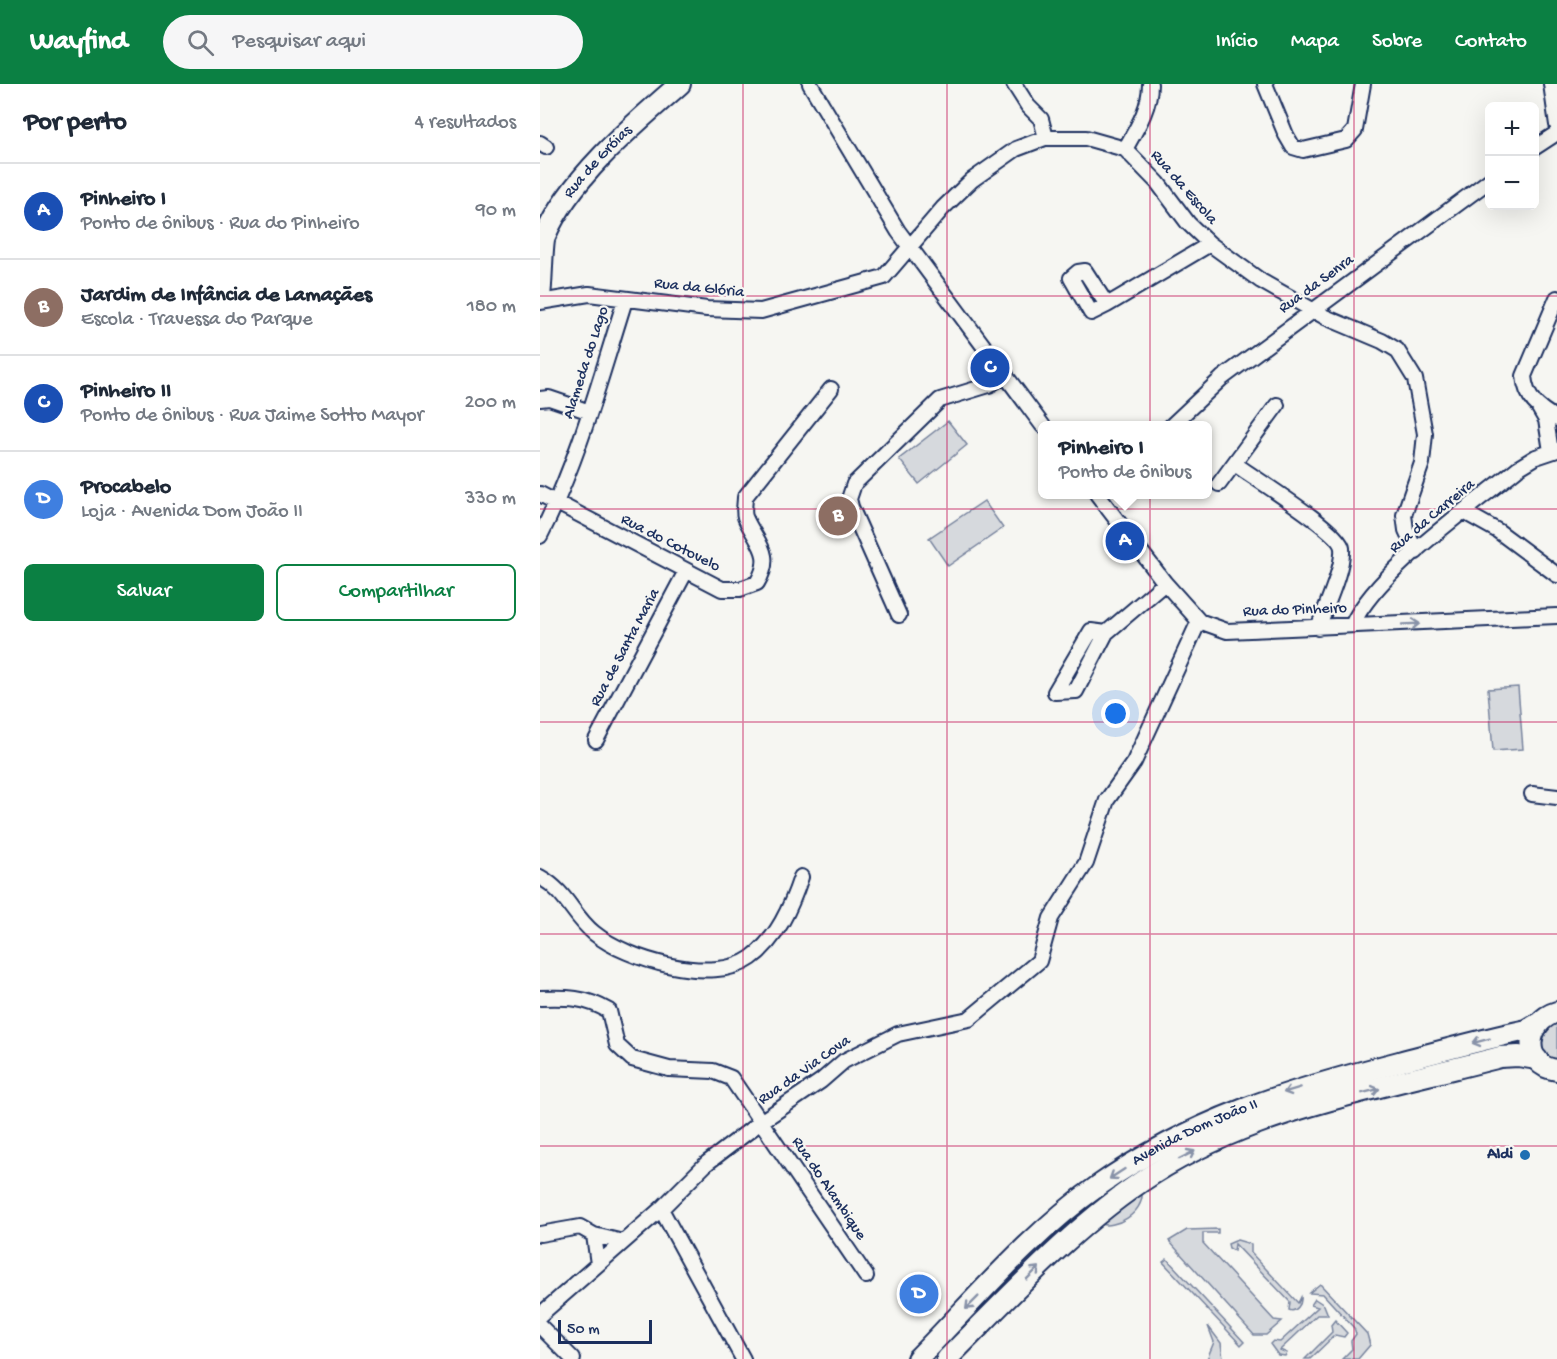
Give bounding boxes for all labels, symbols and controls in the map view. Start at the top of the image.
search box [163,15,583,69]
text: Wayfind [30,26,127,59]
icon: search [184,26,217,59]
text: Pesquisar aqui [232,29,366,55]
text: Início [1216,30,1258,55]
text: Mapa [1291,30,1339,55]
text: Sobre [1372,30,1422,55]
text: Contato [1455,30,1527,55]
map controls [1485,102,1539,210]
button: + [1485,102,1539,156]
text: Por perto [24,108,127,139]
text: 4 resultados [415,112,516,135]
street label: Rua de Gróias [560,121,637,202]
street label: Rua da Escola [1145,147,1221,230]
button: − [1485,156,1539,210]
text: Pinheiro I [81,187,166,213]
text: A [38,200,49,223]
text: 90 m [476,200,516,223]
text: Ponto de ônibus · Rua do Pinheiro [81,213,360,236]
street label: Rua da Senra [1276,251,1359,319]
street label: Rua da Glória [653,275,746,303]
text: Jardim de Infância de Lamaçães [81,283,372,309]
text: B [38,296,49,319]
text: 180 m [467,296,516,319]
street label: Alameda do Lago [560,304,614,422]
text: Escola · Travessa do Parque [81,309,313,332]
pin: C [970,346,1010,390]
text: Pinheiro II [81,379,171,405]
text: C [38,392,49,415]
text: 200 m [465,392,516,415]
text: Ponto de ônibus · Rua Jaime Sotto Mayor [81,405,424,428]
popup [1038,421,1212,499]
text: Pinheiro I [1059,436,1144,462]
text: Ponto de ônibus [1059,462,1191,485]
text: Procabelo [81,475,171,501]
street label: Rua da Carreira [1386,475,1480,558]
text: D [37,488,50,511]
text: 330 m [465,488,516,511]
pin: B [818,494,858,538]
text: Loja · Avenida Dom João II [81,501,303,524]
street label: Rua do Cotovelo [617,511,723,577]
pin: A [1106,518,1144,564]
button: Salvar [24,564,264,621]
button: Compartilhar [276,564,516,621]
street label: Rua de Santa Maria [587,585,666,710]
street label: Rua do Pinheiro [1243,600,1347,622]
one-way arrow [1400,619,1420,630]
your location [1101,699,1130,728]
street label: Rua da Via Cova [755,1031,856,1110]
one-way arrow [1472,1035,1491,1047]
one-way arrow [1361,1084,1380,1096]
one-way arrow [1283,1085,1302,1096]
street label: Avenida Dom João II [1129,1095,1261,1171]
street label: Rua do Alambique [786,1134,870,1245]
place label: Aldi [1486,1146,1514,1165]
marker: Aldi [1518,1148,1532,1162]
one-way arrow [1178,1149,1196,1160]
one-way arrow [1109,1168,1126,1180]
one-way arrow [1025,1265,1040,1280]
pin: D [900,1272,938,1316]
one-way arrow [964,1296,979,1311]
scale bar [558,1317,652,1344]
text: 50 m [567,1321,600,1340]

